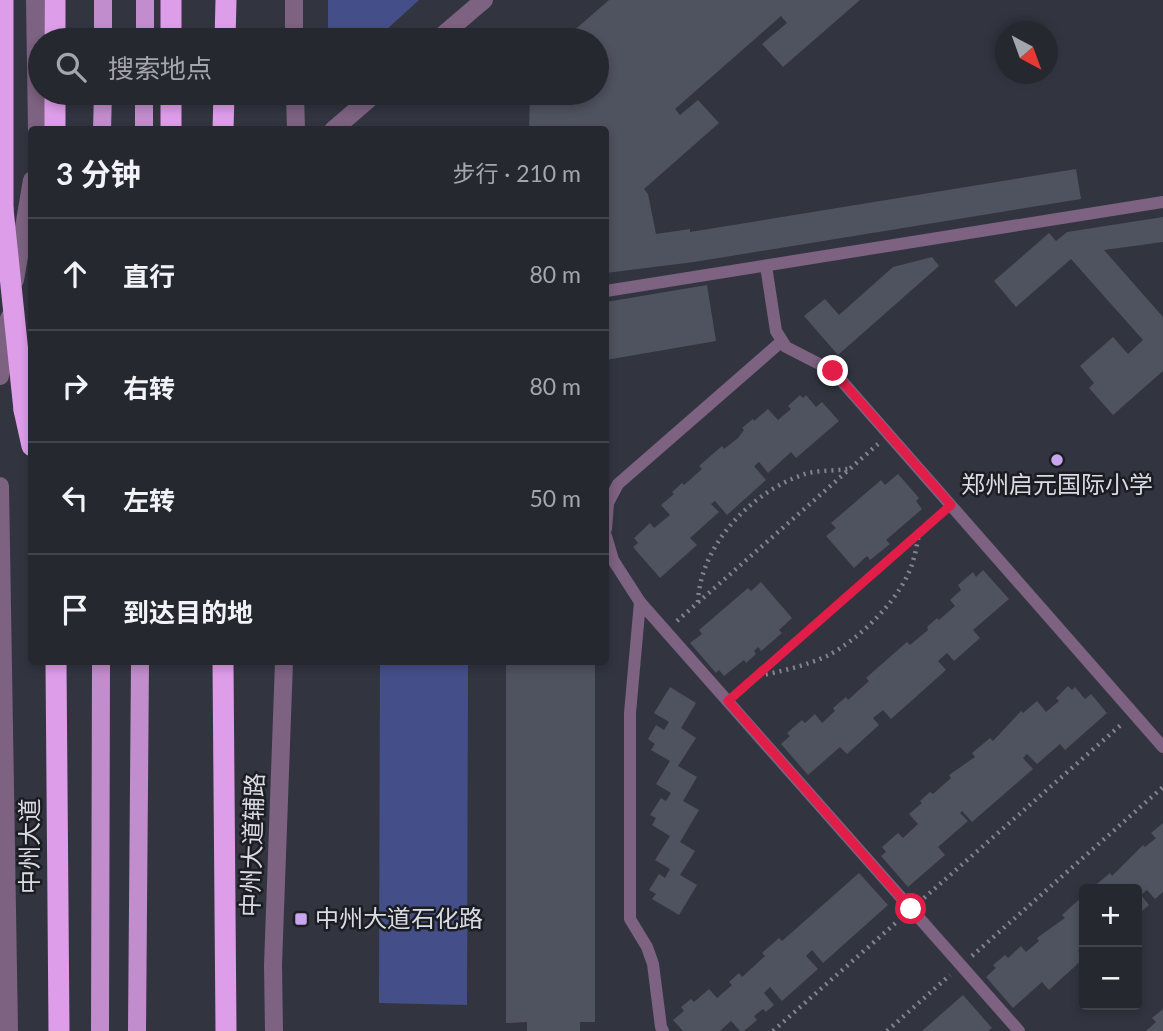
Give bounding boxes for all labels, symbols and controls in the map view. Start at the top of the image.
north arrow [995,21,1058,84]
search box [28,28,609,105]
icon: search [52,48,90,86]
text: 搜索地点 [108,52,212,84]
text: 3 分钟 [56,155,141,191]
text: 步行 · 210 m [452,159,581,187]
icon: ahead [56,255,94,293]
text: 直行 [123,260,175,292]
text: 80 m [530,260,581,288]
route end [817,355,848,386]
icon: right [56,367,94,405]
text: 右转 [123,372,175,404]
text: 80 m [530,372,581,400]
marker: 郑州启元国际小学 [1049,452,1065,468]
place label: 郑州启元国际小学 [961,469,1153,498]
icon: left [56,479,94,517]
text: 左转 [123,484,175,516]
text: 50 m [530,484,581,512]
icon: arrive [56,591,94,629]
text: 到达目的地 [123,596,253,628]
street label: 中州大道辅路 [234,772,269,917]
street label: 中州大道 [14,798,43,894]
map controls [1079,884,1142,1010]
button: + [1079,884,1142,947]
route start [895,893,926,924]
place label: 中州大道石化路 [315,903,483,932]
marker: 中州大道石化路 [293,911,309,927]
button: − [1079,947,1142,1010]

